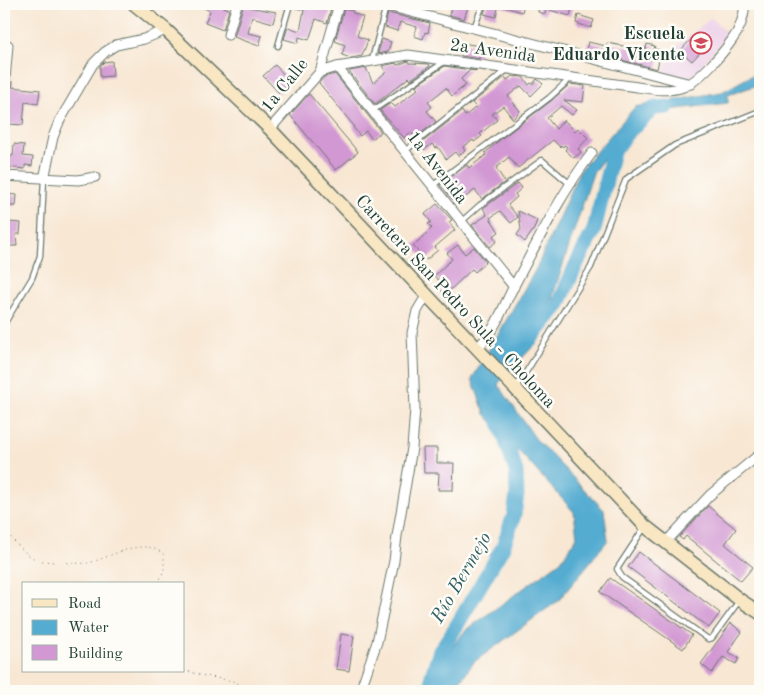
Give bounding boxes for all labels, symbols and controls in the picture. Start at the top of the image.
place label: Escuela Eduardo Vicente [552,25,685,64]
school or university icon: Escuela Eduardo Vicente [689,31,713,55]
street label: 2a Avenida [449,36,537,66]
street label: 1a Calle [258,55,312,116]
street label: 1a Avenida [403,128,471,207]
street label: Carretera San Pedro Sula - Choloma [352,192,559,412]
water label: Río Bermejo [428,529,496,628]
legend [22,582,185,672]
text: Road [68,597,102,612]
text: Water [68,621,109,636]
text: Building [68,647,123,662]

